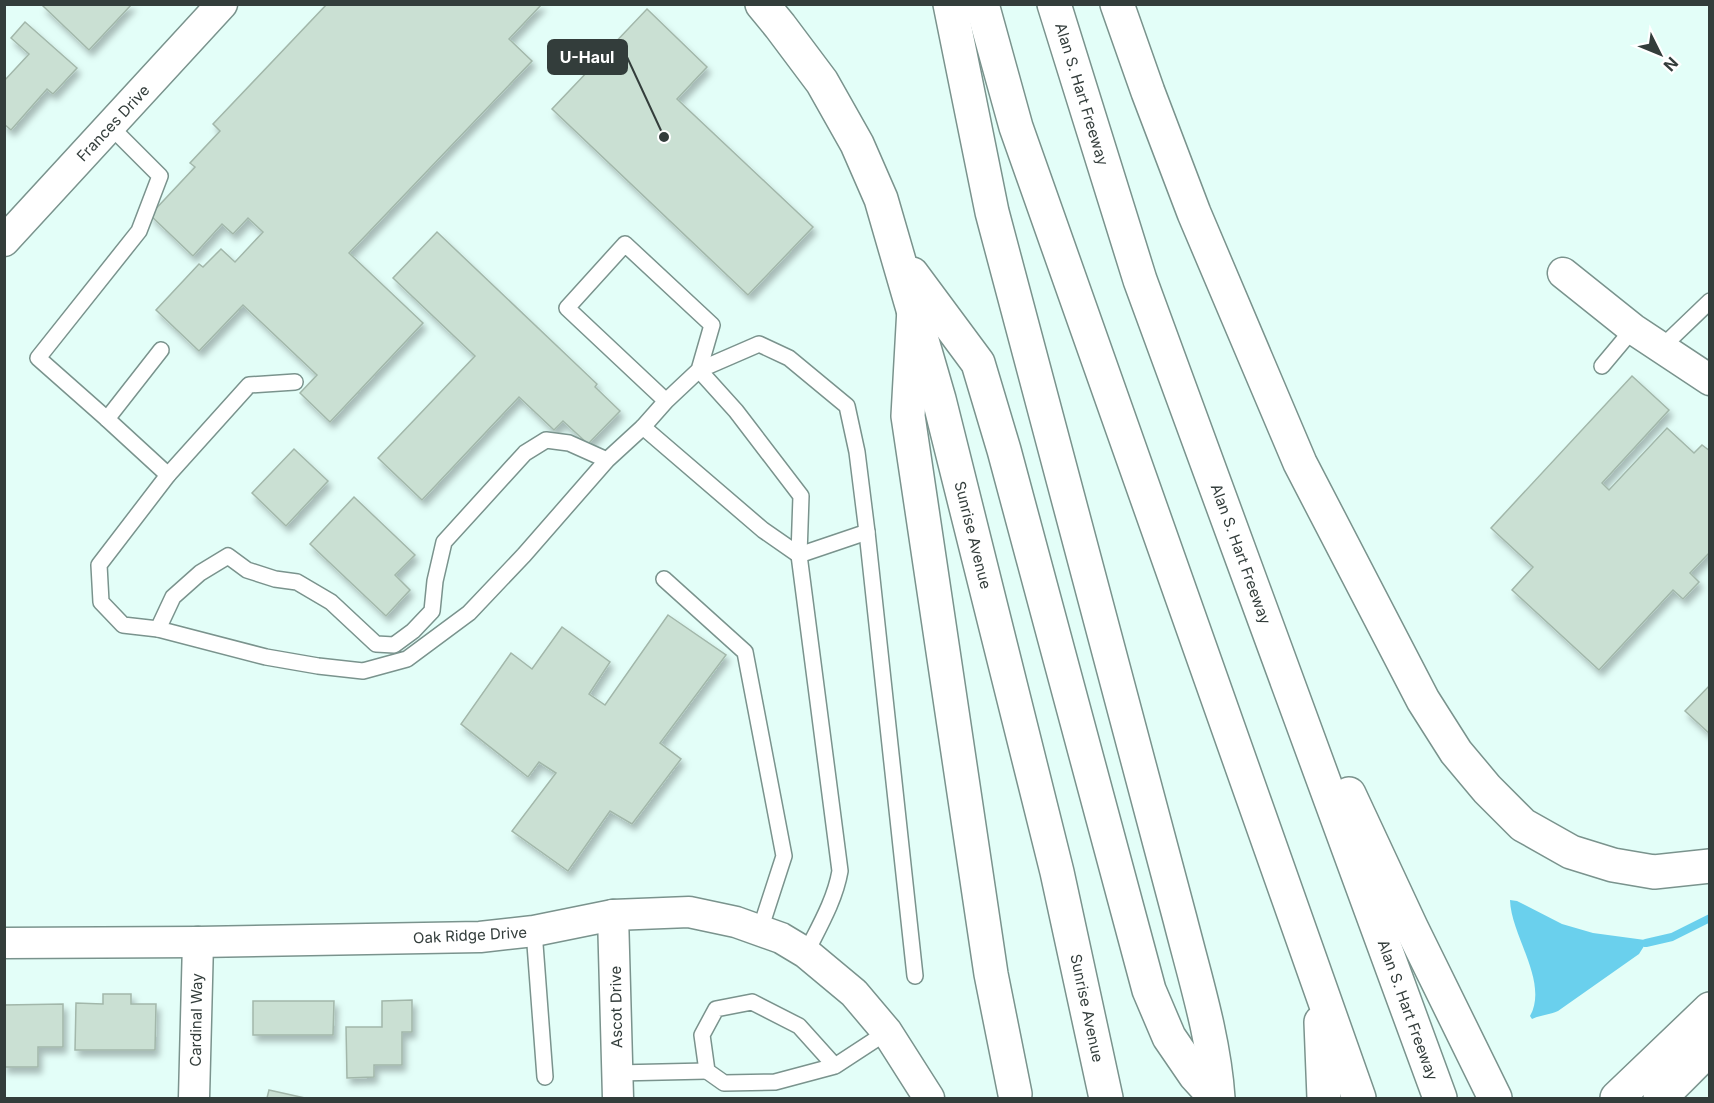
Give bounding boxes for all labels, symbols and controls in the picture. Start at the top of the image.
street label: Alan S. Hart Freeway [1051,20,1113,168]
north arrow [1630,24,1690,84]
callout: U-Haul [548,40,627,74]
text: U-Haul [560,47,614,67]
text: N [1659,53,1682,76]
street label: Frances Drive [73,81,153,165]
street label: Sunrise Avenue [950,479,996,591]
street label: Alan S. Hart Freeway [1207,481,1275,627]
street label: Oak Ridge Drive [412,923,528,947]
street label: Alan S. Hart Freeway [1374,937,1442,1083]
street label: Sunrise Avenue [1066,952,1108,1064]
street label: Ascot Drive [606,966,626,1048]
street label: Cardinal Way [186,973,206,1067]

